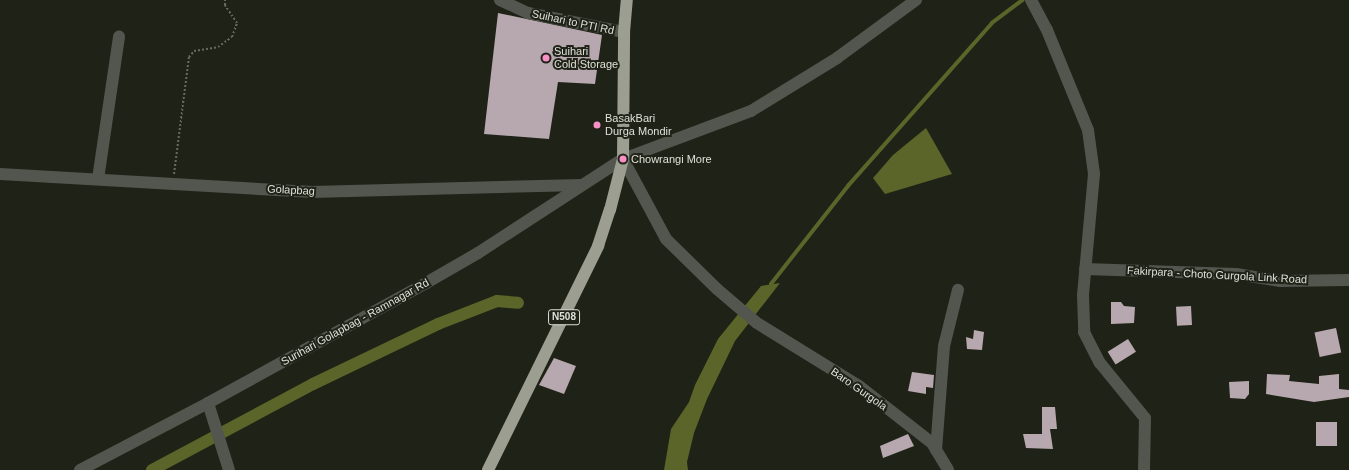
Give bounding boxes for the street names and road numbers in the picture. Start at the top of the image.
street label: Suihari to PTI Rd [531,7,615,37]
street label: Golapbag [267,182,315,198]
street label: Fakirpara - Choto Gurgola Link Road [1127,264,1307,286]
street label: Surihari Golapbag - Ramnagar Rd [279,276,431,368]
road number: N508 [548,309,580,325]
street label: Baro Gurgola [828,365,890,413]

